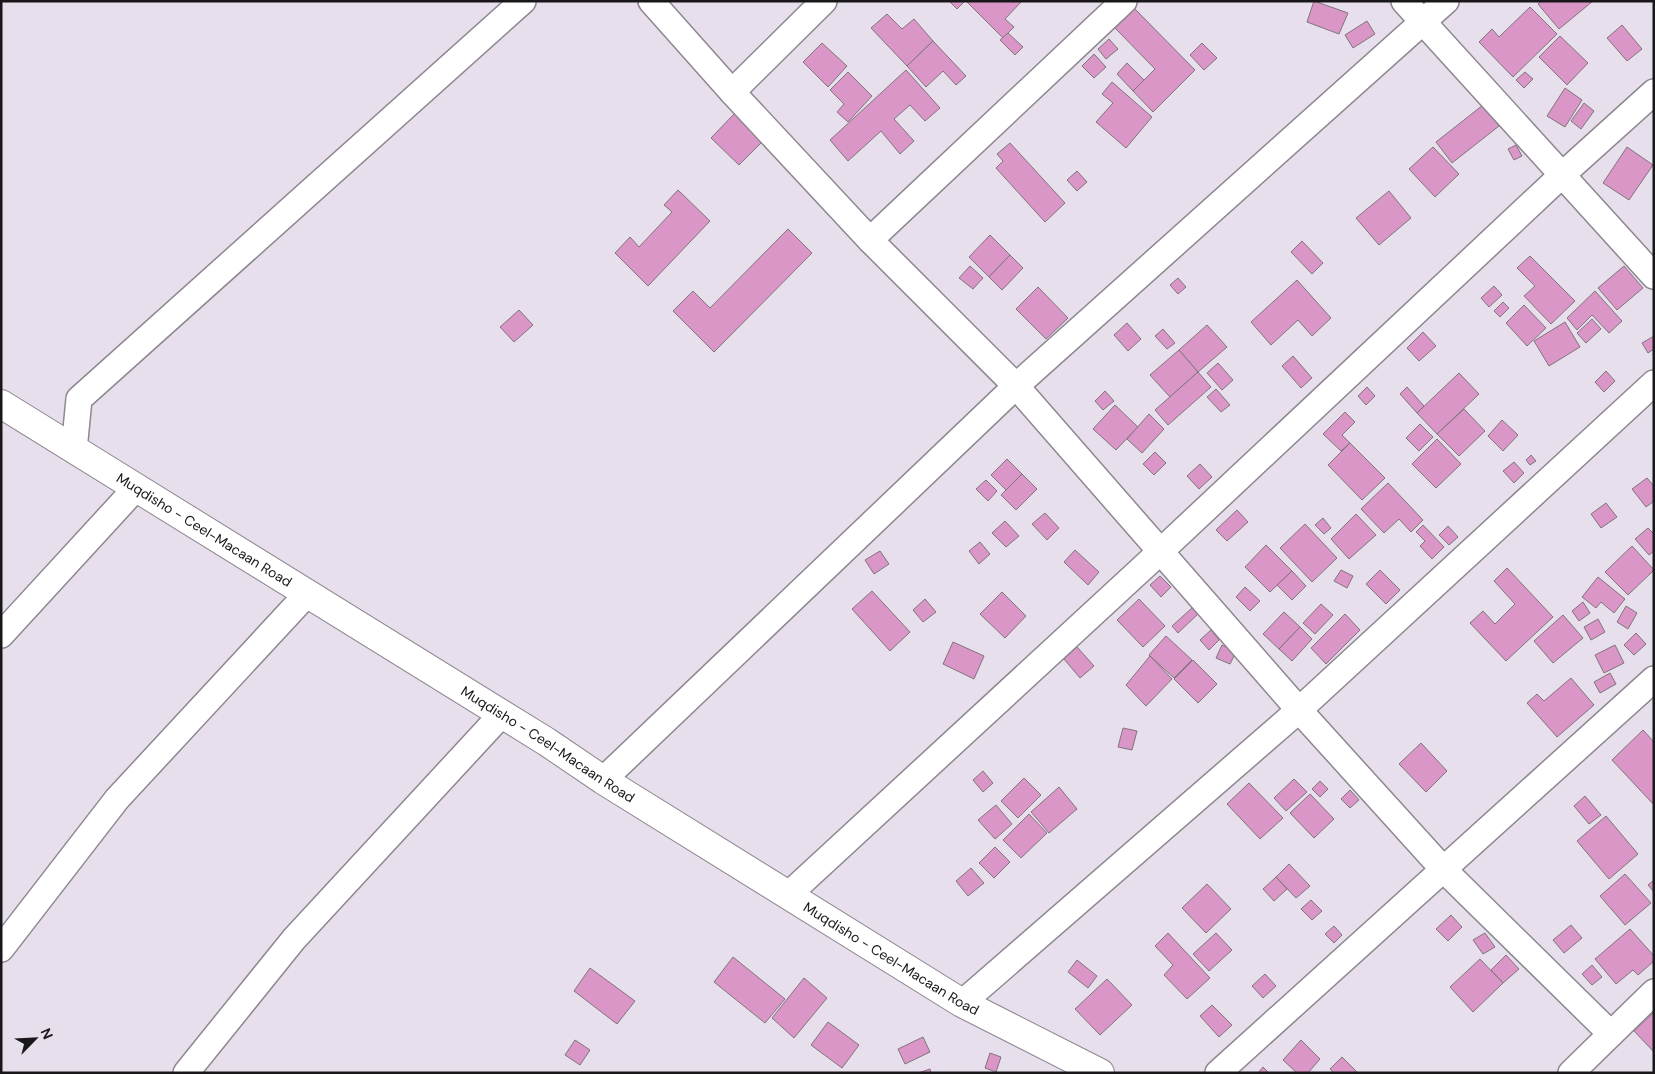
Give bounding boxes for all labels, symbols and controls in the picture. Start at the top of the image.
street label: Muqdisho - Ceel-Macaan Road [113,469,295,591]
street label: Muqdisho - Ceel-Macaan Road [458,682,638,806]
street label: Muqdisho - Ceel-Macaan Road [800,898,982,1019]
north arrow [10,1014,60,1064]
text: N [37,1025,57,1042]

